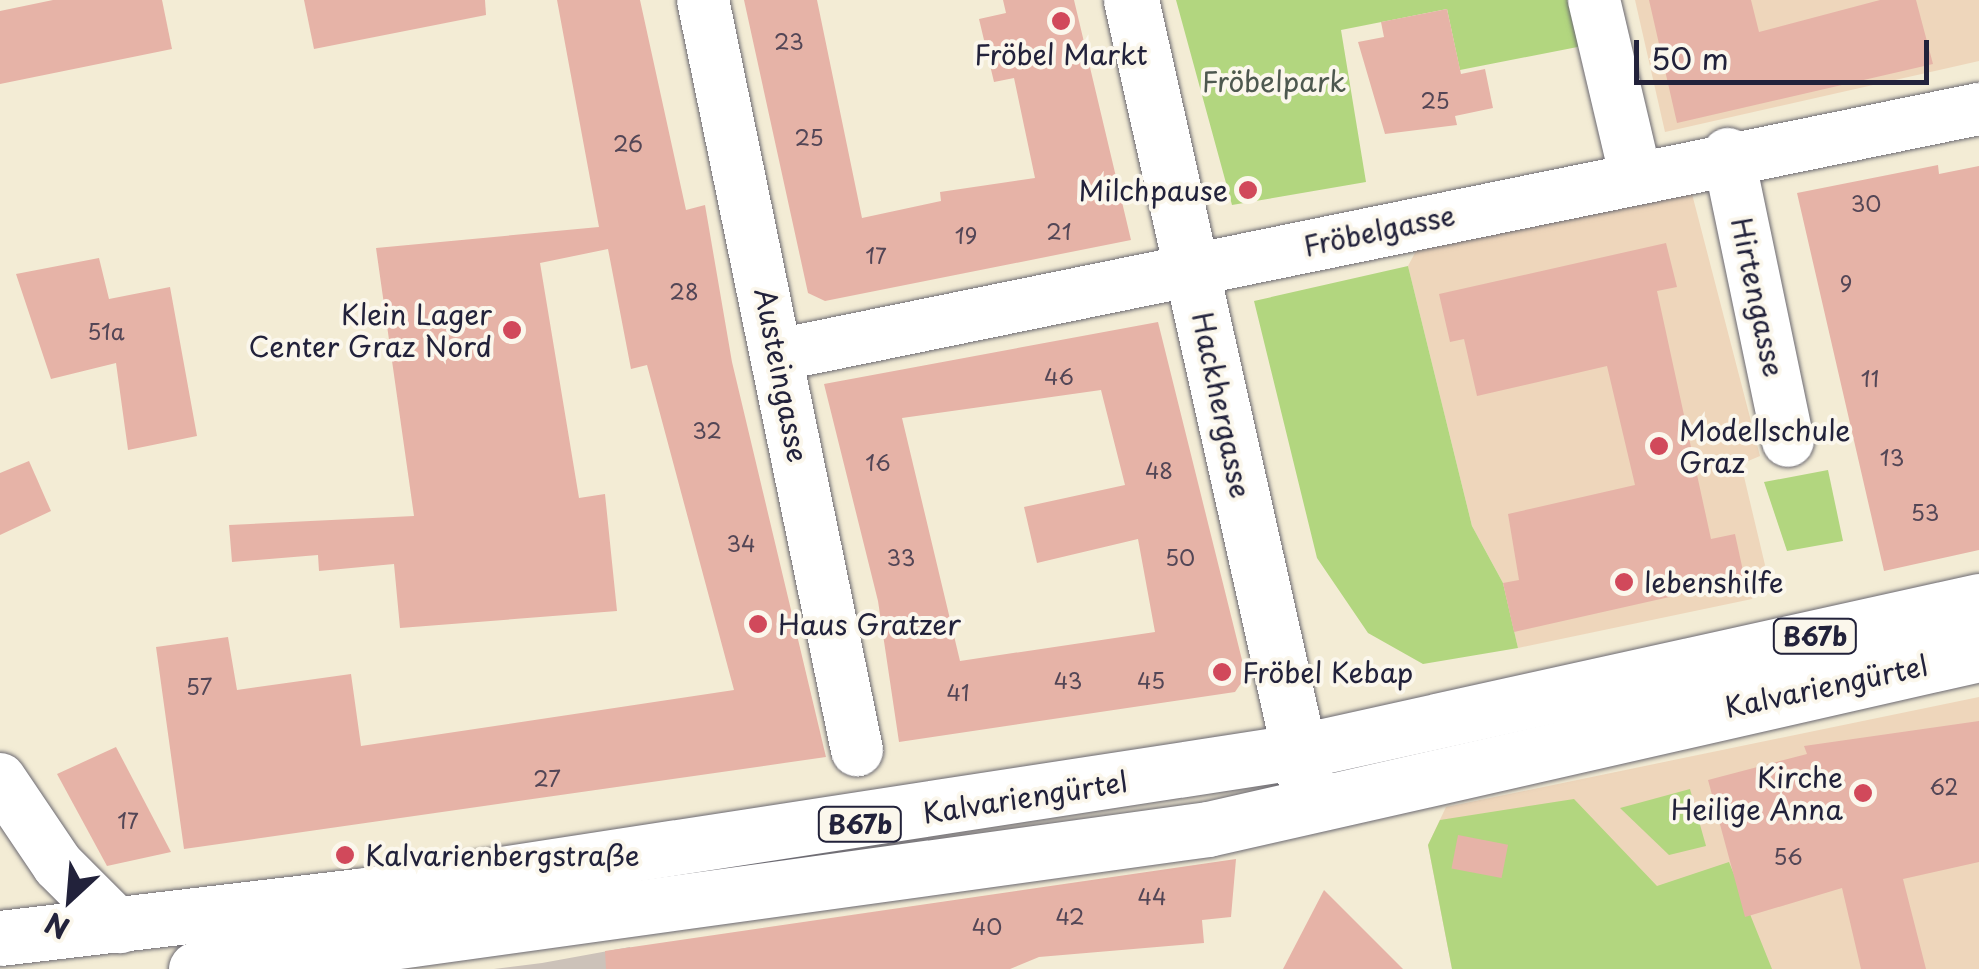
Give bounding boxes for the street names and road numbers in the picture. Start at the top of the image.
street label: Fröbelgasse [1300,198,1458,262]
street label: Hirtengasse [1725,214,1791,380]
street label: Austeingasse [749,285,815,465]
street label: Hackhergasse [1186,309,1258,501]
road number: B67b [1772,616,1858,656]
street label: Kalvariengürtel [1721,648,1931,724]
street label: Kalvariengürtel [920,764,1130,830]
road number: B67b [818,804,902,844]

